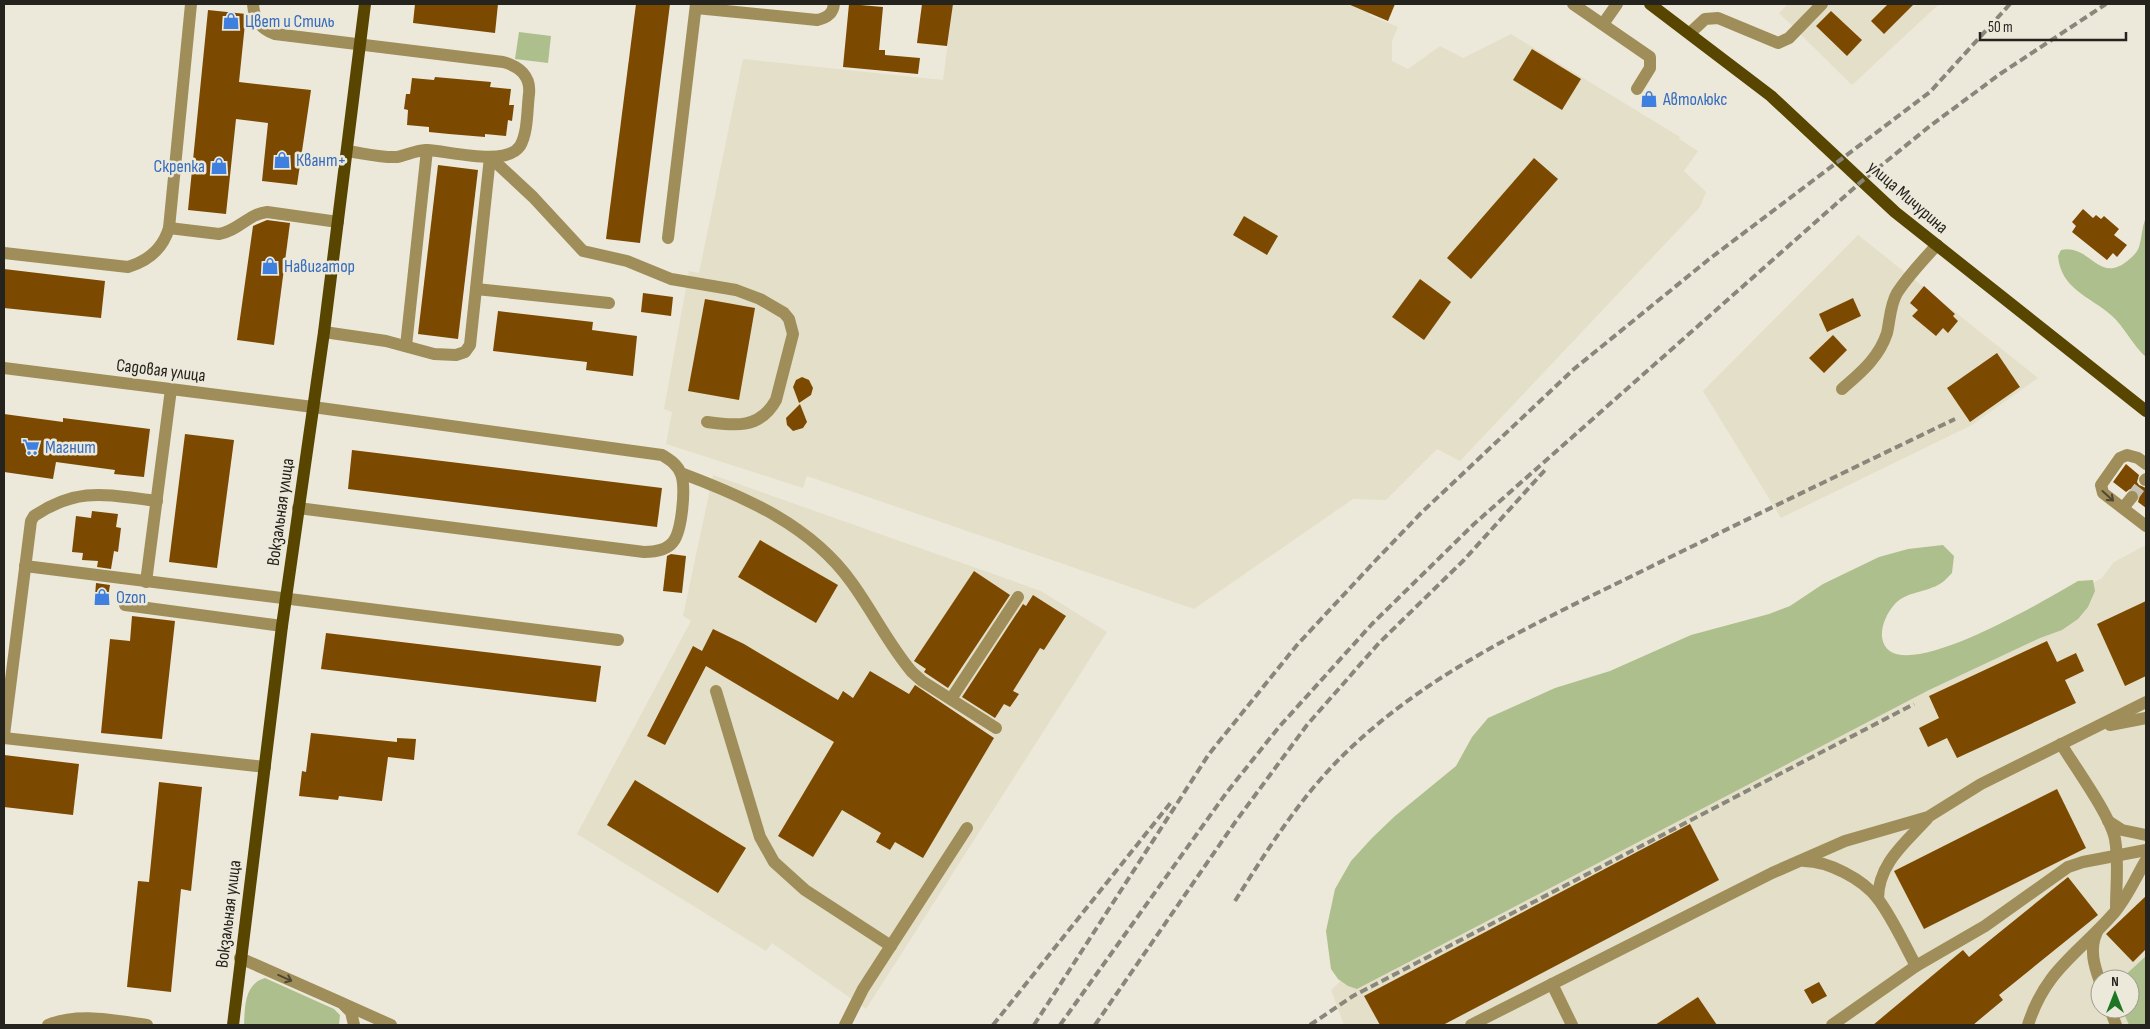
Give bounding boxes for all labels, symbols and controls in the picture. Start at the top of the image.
scale bar [1980,10,2126,42]
shop icon: Цвет и Стиль [221,11,241,31]
place label: Цвет и Стиль [245,11,335,32]
text: 50 m [1988,18,2013,37]
shop icon: Автолюкс [1639,89,1659,109]
place label: Автолюкс [1662,89,1727,110]
shop icon: Квант+ [272,150,292,170]
place label: Квант+ [296,150,346,171]
place label: Скрепка [153,156,205,177]
shop icon: Скрепка [209,156,229,176]
street label: улица Мичурина [1863,157,1952,238]
shop icon: Навигатор [260,256,280,276]
place label: Навигатор [284,256,355,277]
street label: Садовая улица [115,355,207,386]
supermarket icon: Магнит [21,437,41,457]
place label: Магнит [45,437,96,458]
street label: Вокзальная улица [263,457,298,567]
one-way arrow [2101,490,2114,502]
shop icon: Ozon [92,587,112,607]
place label: Ozon [116,587,146,608]
street label: Вокзальная улица [211,859,246,969]
north arrow [2090,969,2140,1019]
one-way arrow [277,973,292,983]
text: N [2111,973,2119,990]

